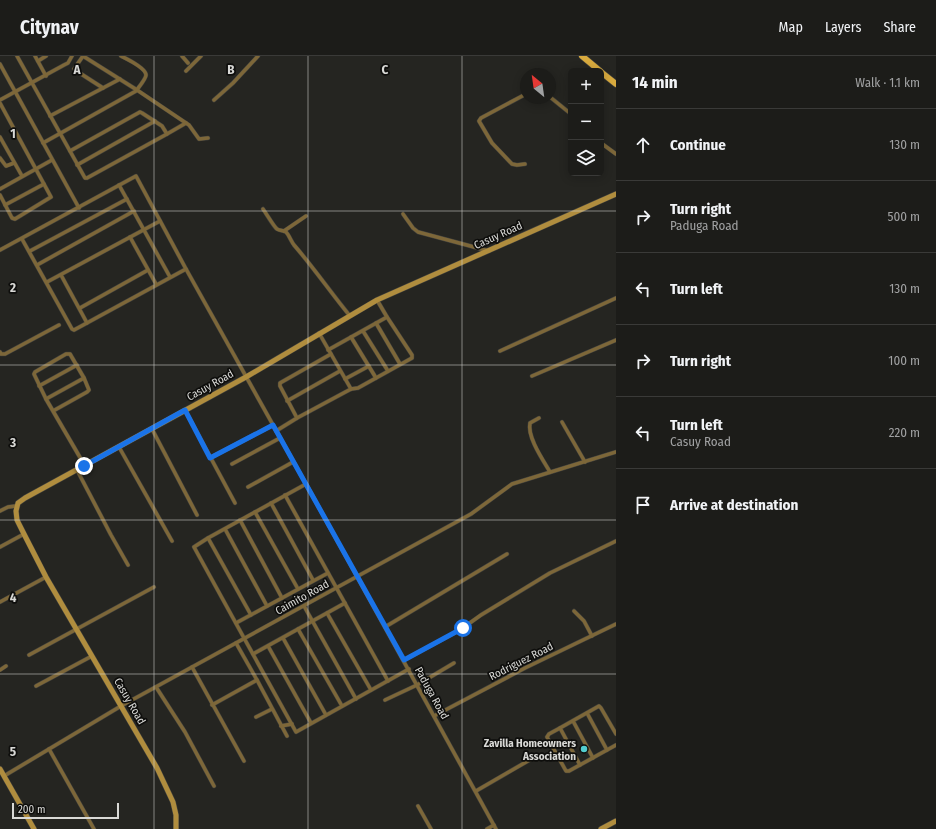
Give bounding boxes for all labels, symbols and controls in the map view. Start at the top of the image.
text: Citynav [20,16,79,39]
text: Map [779,19,803,36]
text: Layers [825,19,861,36]
text: Share [883,19,916,36]
text: A [72,62,81,77]
text: B [227,62,235,77]
text: C [382,62,389,77]
north arrow [520,68,556,104]
map controls [568,68,604,176]
button: + [568,68,604,104]
text: 14 min [632,72,678,93]
text: Walk · 1.1 km [855,75,920,90]
button: − [568,104,604,140]
text: 1 [10,126,16,141]
icon: ahead [632,134,654,156]
text: Continue [670,136,726,154]
text: 130 m [889,137,920,152]
button: layers [568,140,604,176]
text: Turn right [670,200,731,218]
icon: right [632,206,654,228]
text: 500 m [887,209,920,224]
text: Paduga Road [670,218,739,233]
street label: Casuy Road [472,219,524,252]
icon: left [632,278,654,300]
text: 2 [9,280,16,295]
text: Turn left [670,280,723,298]
text: 130 m [889,281,920,296]
icon: right [632,350,654,372]
text: Turn right [670,352,731,370]
text: 100 m [888,353,920,368]
street label: Casuy Road [185,367,236,404]
text: Turn left [670,416,723,434]
icon: left [632,422,654,444]
text: 220 m [889,425,920,440]
text: Casuy Road [670,434,731,449]
text: 3 [9,435,16,450]
route end [75,457,93,475]
icon: arrive [632,494,654,516]
text: Arrive at destination [670,496,798,514]
street label: Caimito Road [273,577,331,618]
text: 4 [10,590,17,605]
route start [454,619,472,637]
street label: Rodriguez Road [487,640,555,683]
street label: Paduga Road [412,665,451,722]
street label: Casuy Road [111,676,148,727]
place label: Zavilla Homeowners Association [484,737,576,763]
text: 5 [10,744,16,759]
marker: Zavilla Homeowners Association [579,744,589,754]
scale bar [12,801,119,820]
text: 200 m [18,803,45,816]

